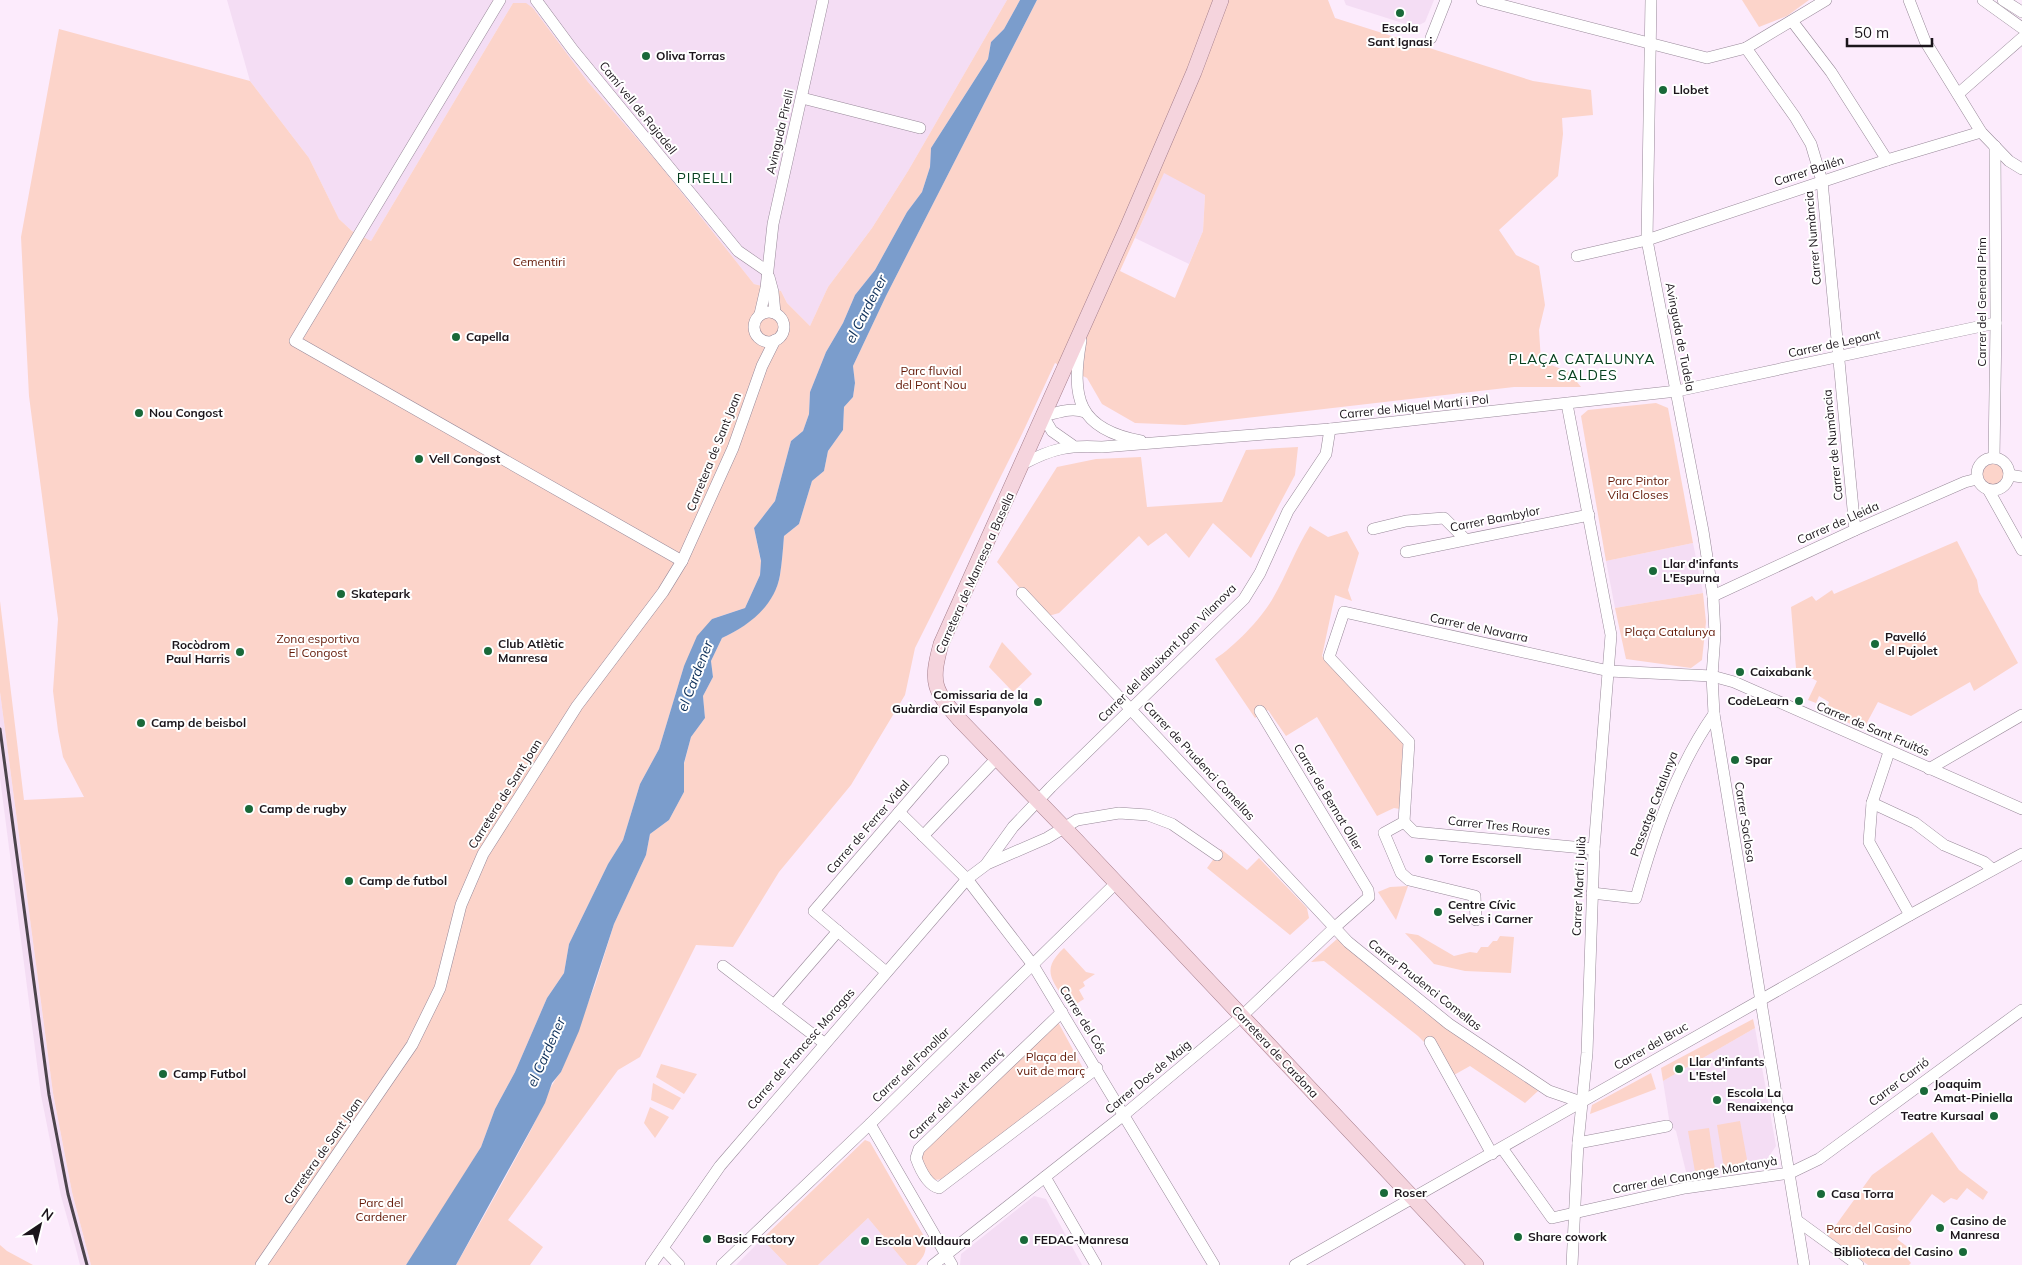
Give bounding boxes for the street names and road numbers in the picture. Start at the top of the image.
street label: Camí vell de Rajadell [596,58,680,157]
street label: Avinguda Pirelli [762,88,797,176]
street label: Carrer Bailén [1772,152,1846,189]
street label: Carrer Numància [1801,190,1824,286]
street label: Carrer del General Prim [1974,237,1989,367]
street label: Avinguda de Tudela [1663,281,1698,393]
street label: Carrer de Lepant [1787,326,1881,361]
street label: Carrer de Numància [1819,389,1846,501]
street label: Carretera de Sant Joan [683,390,744,513]
street label: Carrer de Miquel Martí i Pol [1339,391,1489,422]
street label: Carretera de Manresa a Basella [932,490,1017,656]
street label: Carrer de Lleida [1795,498,1881,547]
street label: Carrer Bambylor [1449,502,1542,535]
street label: Carrer del dibuixant Joan Vilanova [1094,580,1239,725]
street label: Carrer de Navarra [1429,610,1530,645]
street label: Carrer de Prudenci Comellas [1140,698,1258,823]
street label: Carrer de Sant Fruitós [1814,698,1932,759]
street label: Carretera de Sant Joan [465,736,544,851]
street label: Carrer de Bernat Oller [1291,741,1366,853]
street label: Passatge Catalunya [1627,749,1681,859]
street label: Carrer de Ferrer Vidal [823,777,912,876]
street label: Carrer Saclosa [1732,781,1759,863]
street label: Carrer Tres Roures [1447,813,1551,838]
street label: Carrer Martí i Julià [1568,836,1589,936]
street label: Carrer Prudenci Comellas [1365,936,1485,1034]
street label: Carrer del Cós [1056,983,1111,1057]
street label: Carrer de Francesc Moragas [744,985,858,1113]
street label: Carretera de Cardona [1229,1003,1322,1101]
street label: Carrer del Bruc [1611,1018,1690,1073]
street label: Carrer del Fonollar [869,1023,953,1106]
street label: Carrer Dos de Maig [1102,1036,1194,1117]
street label: Carrer del vuit de març [905,1044,1006,1143]
street label: Carrer Carrió [1866,1054,1932,1109]
street label: Carretera de Sant Joan [280,1095,365,1207]
street label: Carrer del Canonge Montanyà [1612,1153,1778,1196]

